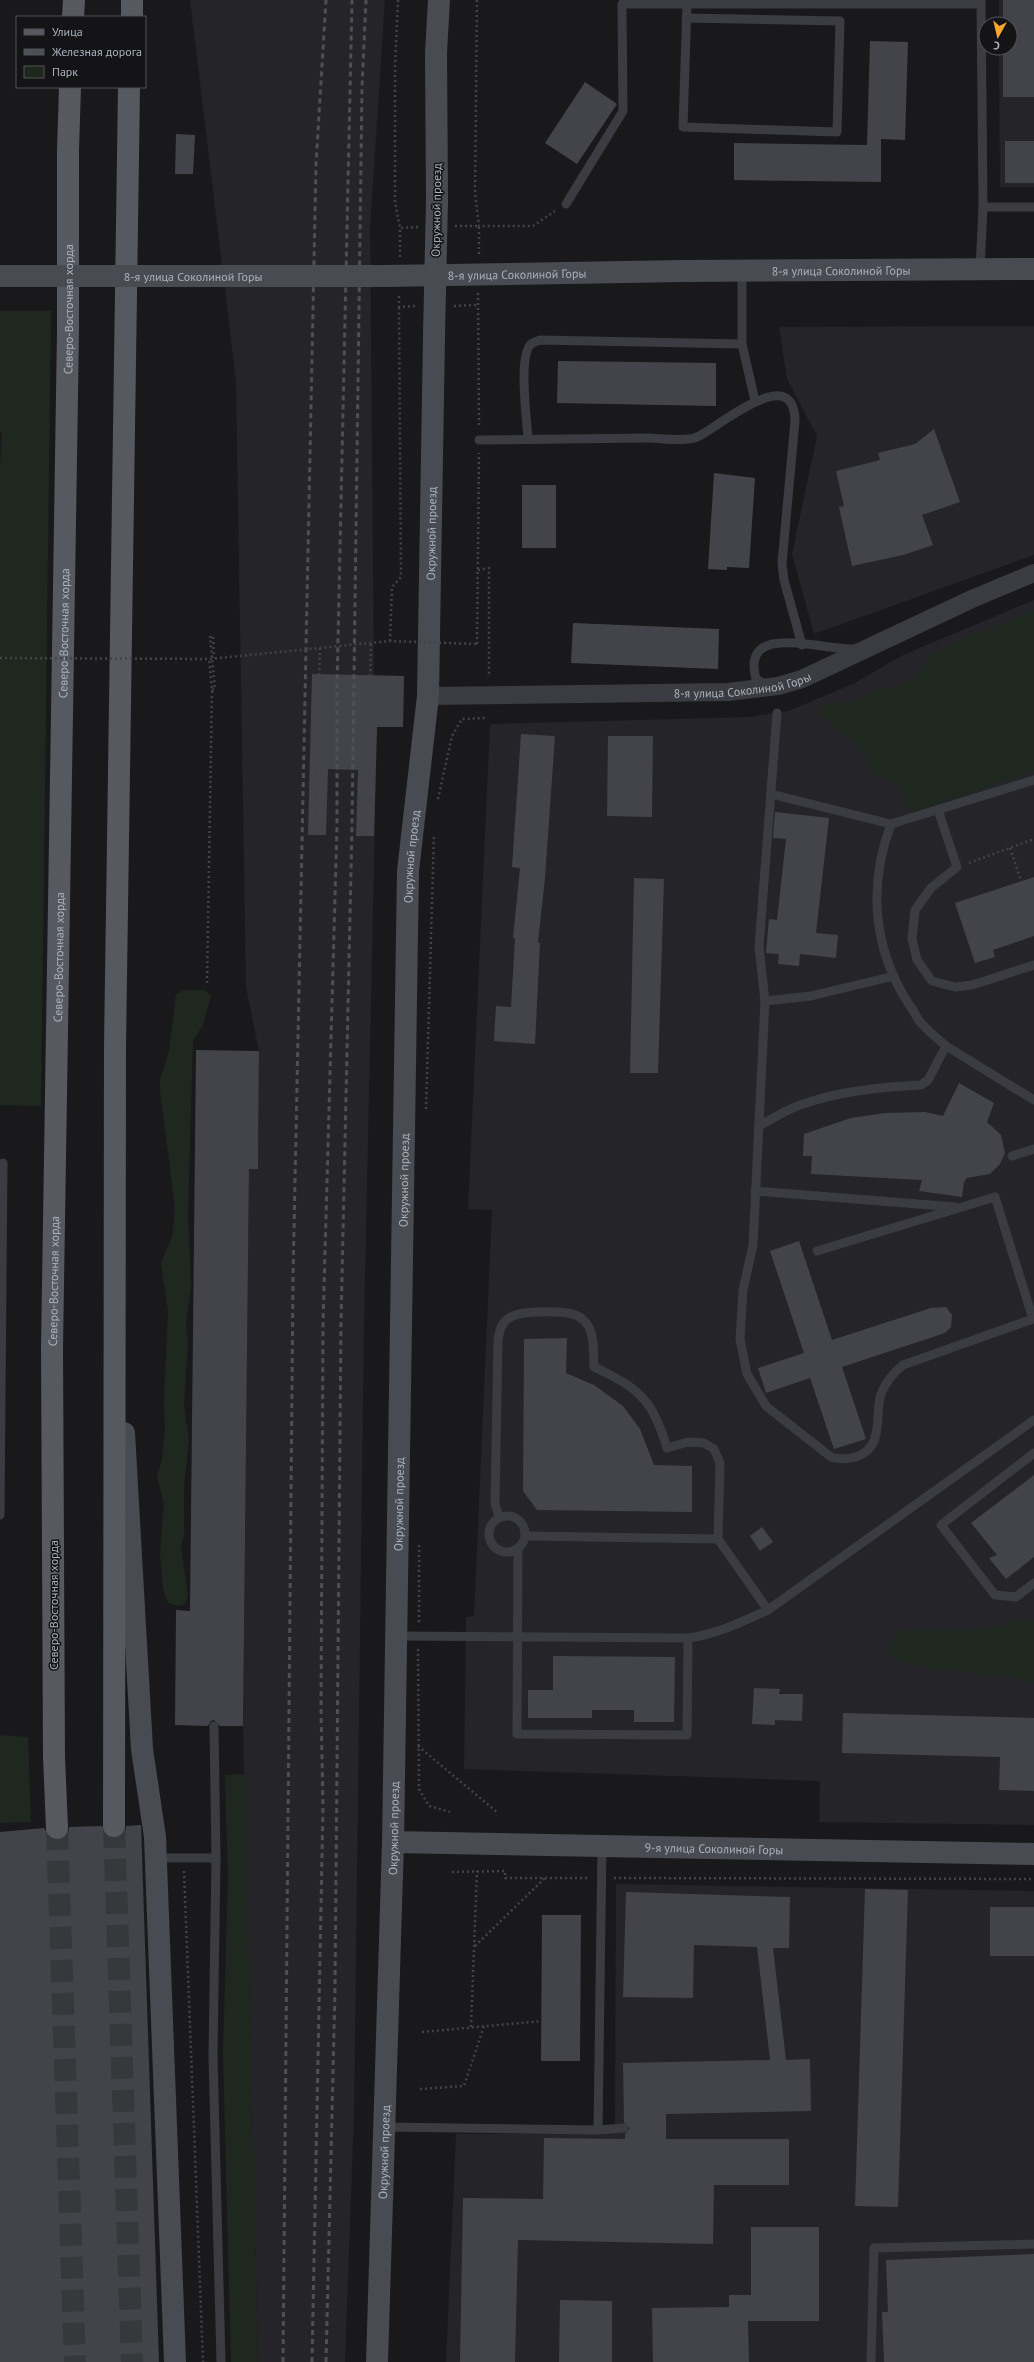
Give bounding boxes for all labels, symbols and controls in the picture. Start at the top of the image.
legend [16,16,146,88]
north arrow [978,16,1018,56]
text: Улица [52,24,83,39]
text: С [993,39,1001,53]
text: Железная дорога [51,44,142,59]
text: Парк [52,64,78,79]
street label: Окружной проезд [428,163,444,257]
street label: Северо-Восточная хорда [60,244,76,374]
street label: 8-я улица Соколиной Горы [772,262,910,278]
street label: 8-я улица Соколиной Горы [448,265,586,282]
street label: 8-я улица Соколиной Горы [124,269,262,284]
street label: Окружной проезд [422,486,439,581]
street label: Северо-Восточная хорда [55,568,72,698]
street label: 8-я улица Соколиной Горы [674,668,813,700]
street label: Окружной проезд [400,809,422,903]
street label: Северо-Восточная хорда [50,892,67,1022]
street label: Окружной проезд [395,1133,411,1227]
street label: Северо-Восточная хорда [45,1216,62,1346]
street label: Окружной проезд [390,1457,406,1551]
street label: Северо-Восточная хорда [46,1540,61,1670]
street label: Окружной проезд [384,1781,401,1875]
street label: 9-я улица Соколиной Горы [645,1839,783,1857]
street label: Окружной проезд [375,2104,392,2199]

